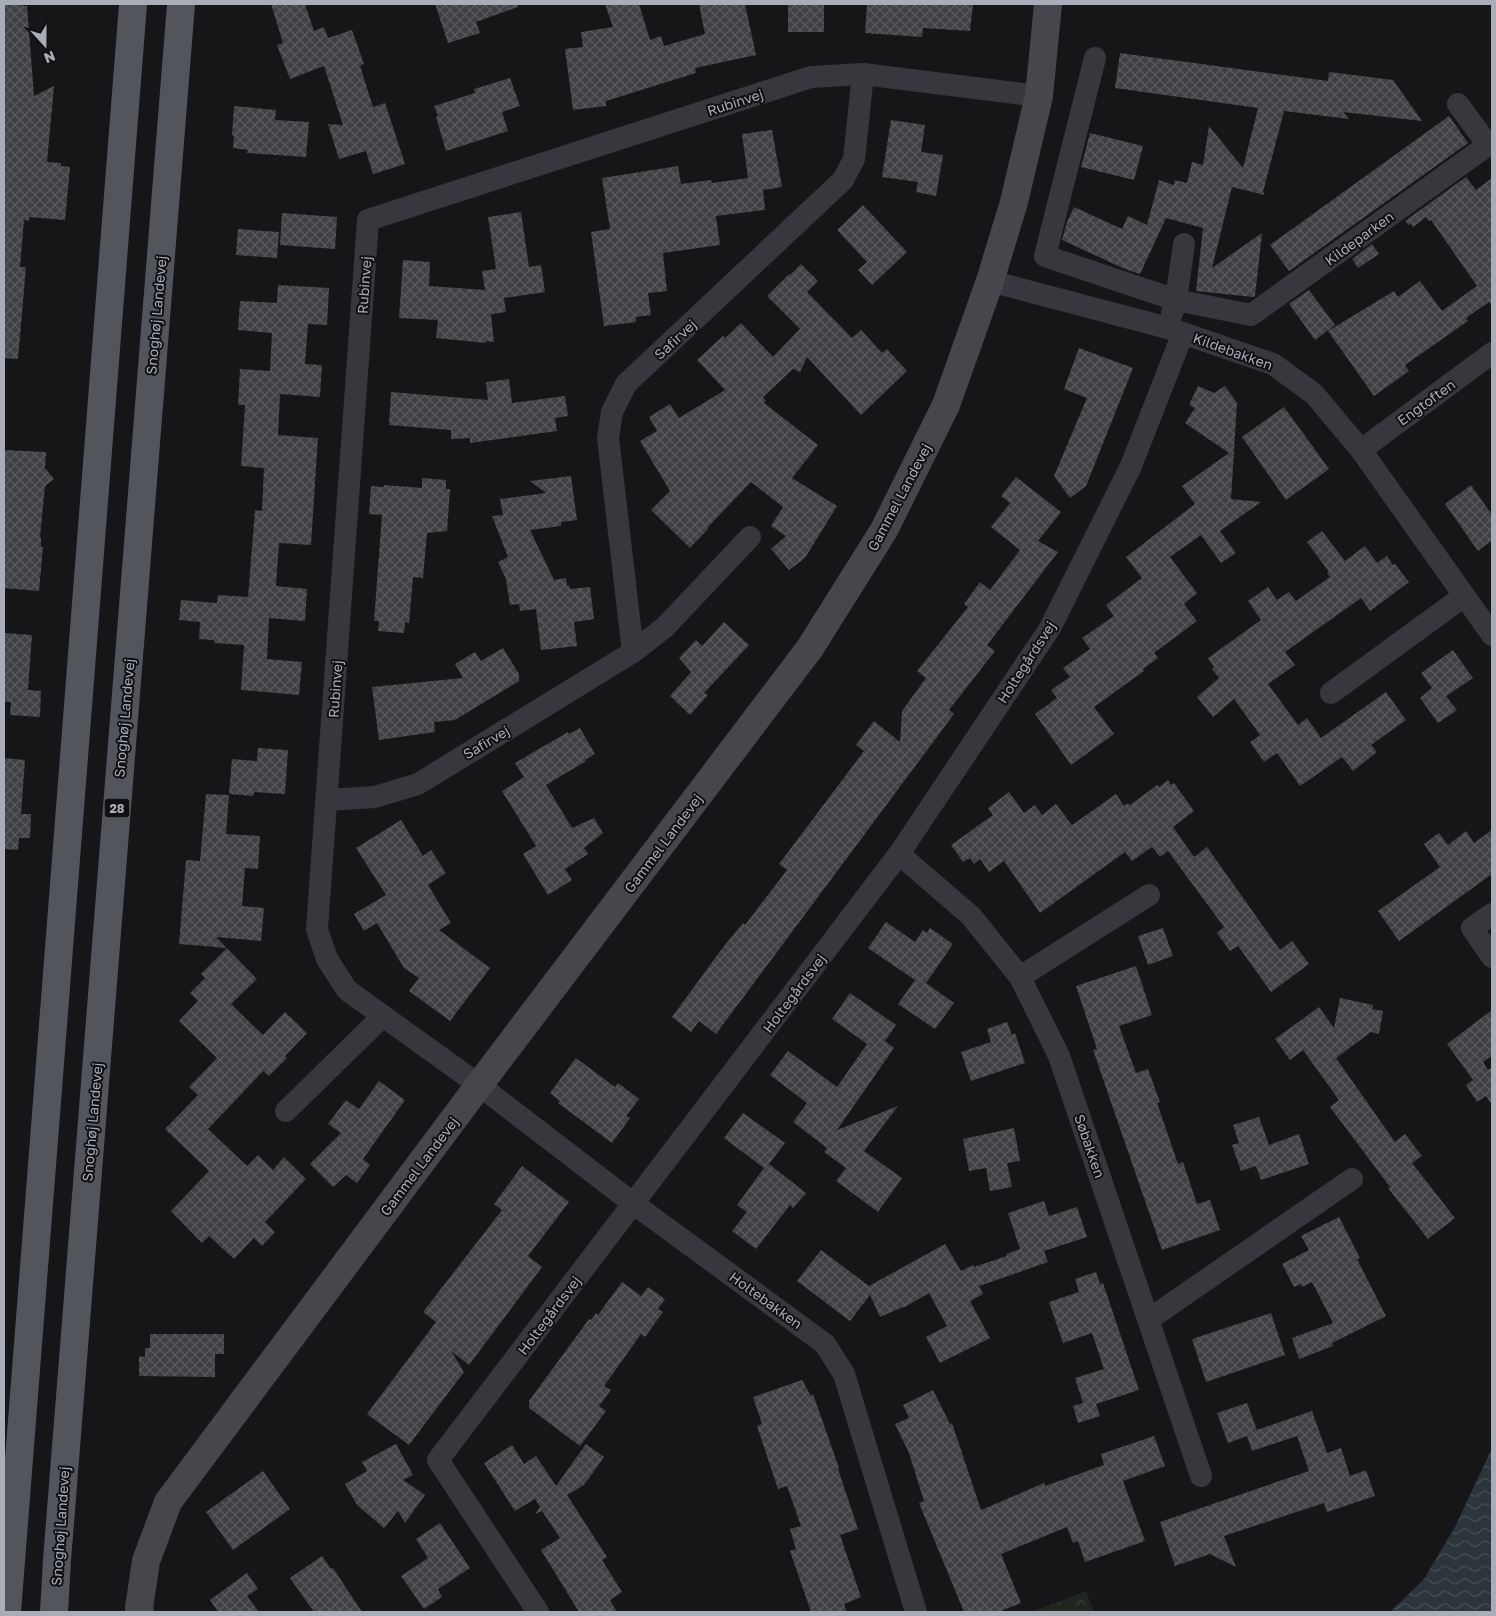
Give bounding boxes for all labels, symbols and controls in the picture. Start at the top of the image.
north arrow [20,20,70,70]
text: N [42,48,58,67]
street label: Rubinvej [705,85,765,119]
street label: Kildeparken [1321,207,1397,269]
street label: Snoghøj Landevej [142,255,170,375]
street label: Rubinvej [354,256,374,314]
street label: Safirvej [651,315,699,363]
street label: Kildebakken [1191,329,1275,373]
street label: Engtoften [1394,375,1458,429]
street label: Gammel Landevej [864,440,934,554]
street label: Holtegårdsvej [993,618,1059,706]
street label: Snoghøj Landevej [110,658,138,778]
street label: Rubinvej [325,660,345,718]
street label: Safirvej [460,722,512,762]
street label: Gammel Landevej [620,790,706,896]
road number: 28 [104,798,130,818]
street label: Holtegårdsvej [759,950,829,1036]
street label: Snoghøj Landevej [78,1062,106,1182]
street label: Søbakken [1071,1112,1109,1180]
street label: Gammel Landevej [376,1113,462,1219]
street label: Holtebakken [726,1268,806,1332]
street label: Holtegårdsvej [514,1272,584,1358]
street label: Snoghøj Landevej [47,1466,73,1586]

